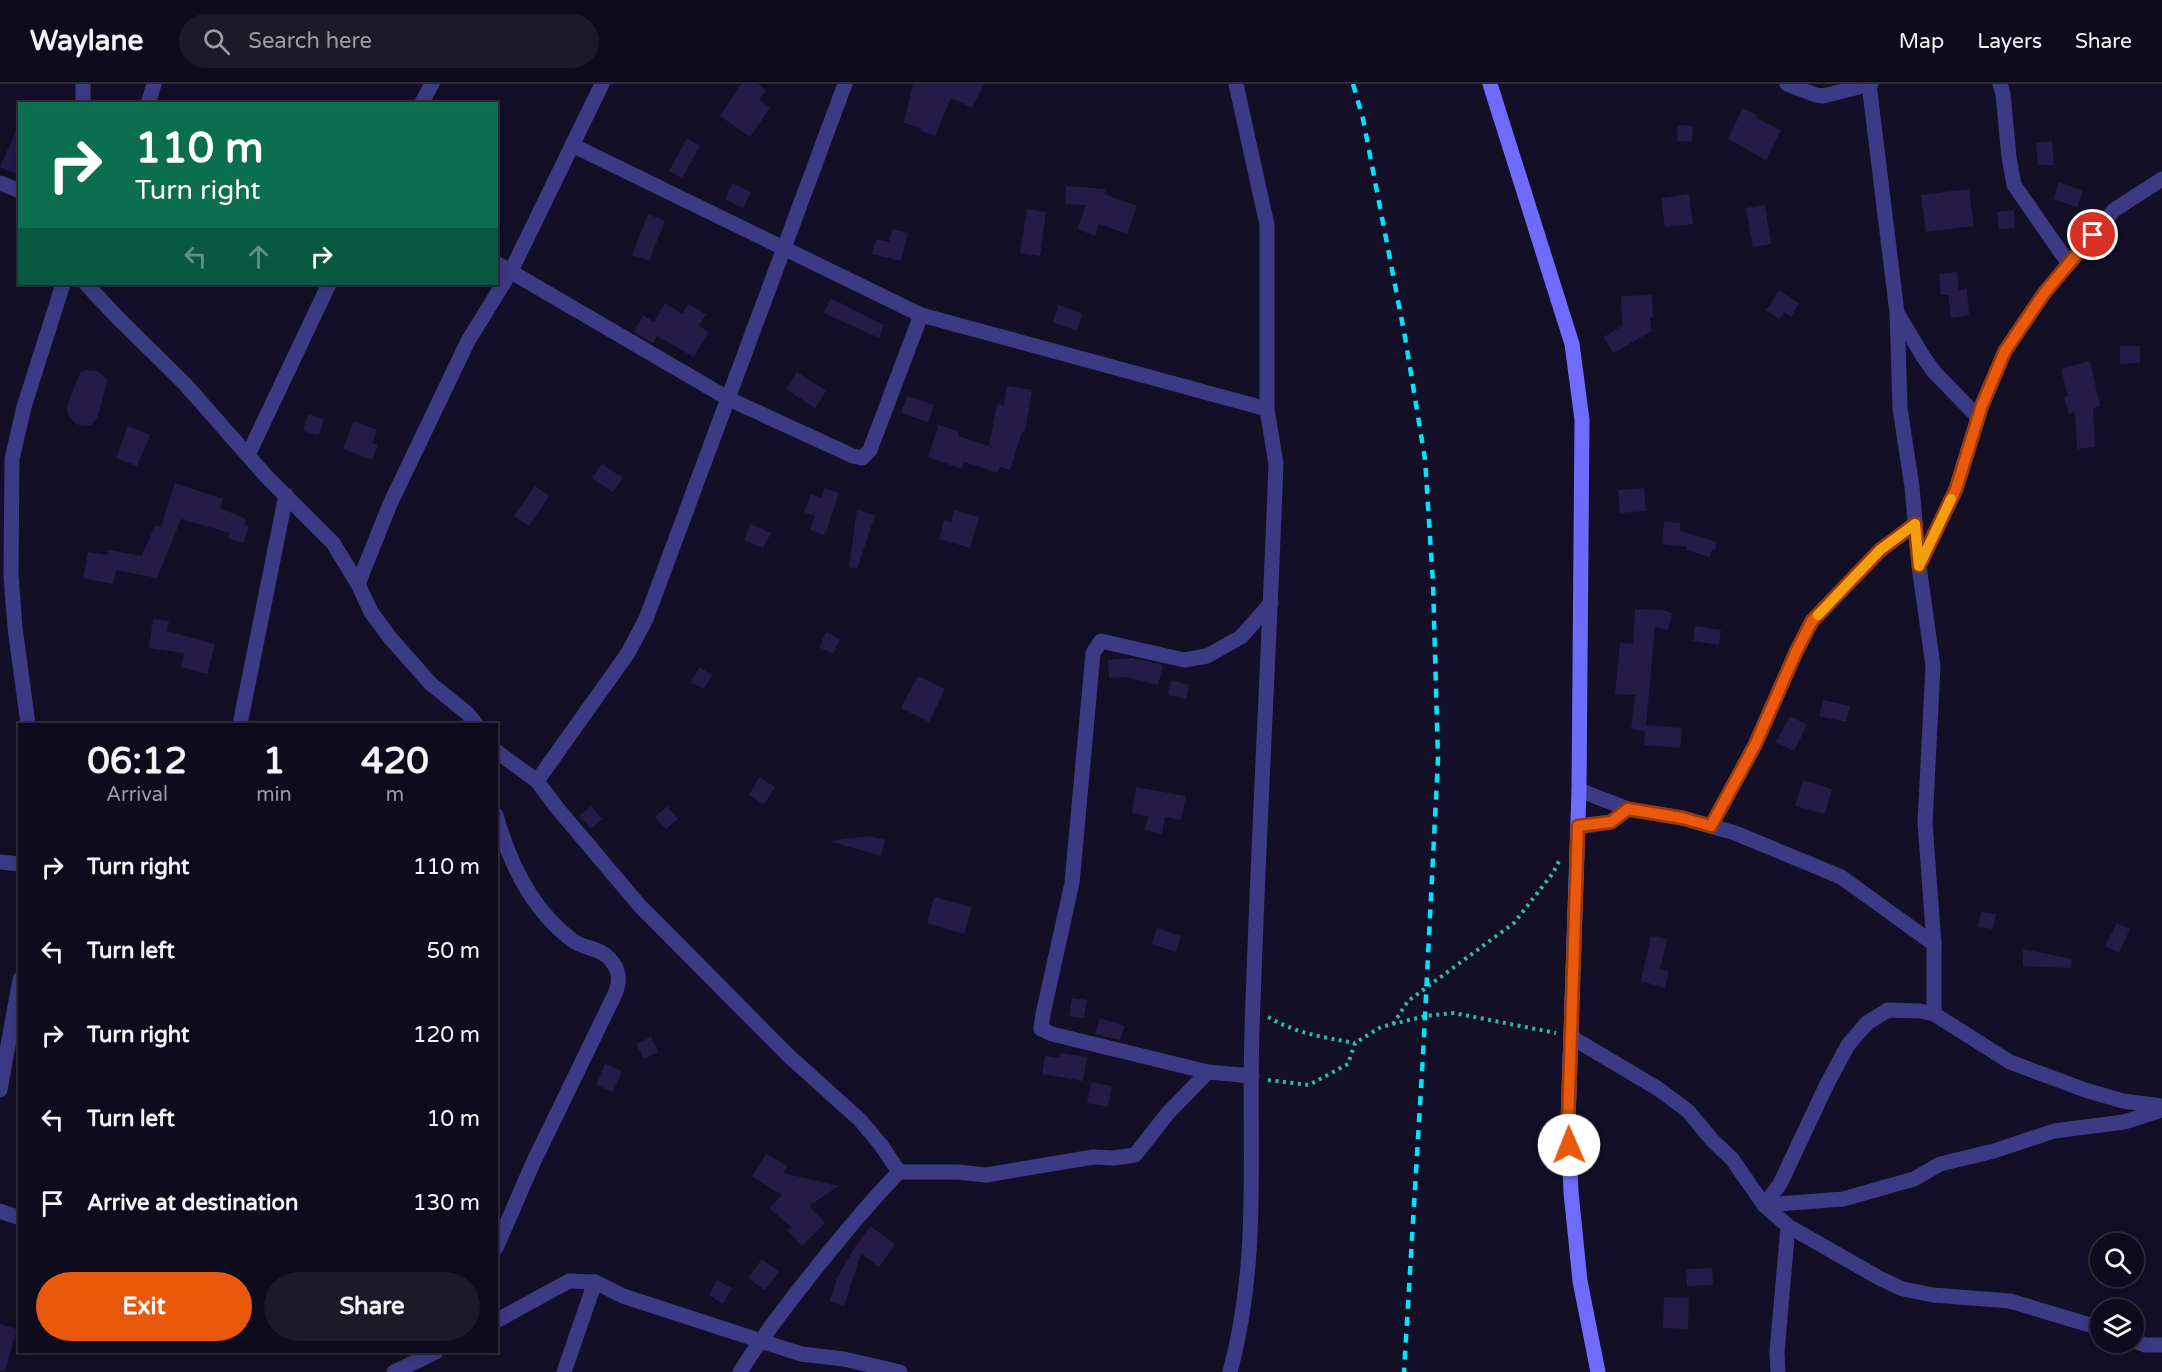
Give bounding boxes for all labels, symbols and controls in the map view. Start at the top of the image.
search box [179,14,599,68]
text: Waylane [30,24,143,58]
icon: search [200,25,233,58]
text: Search here [248,28,372,54]
text: Map [1899,29,1944,54]
text: Layers [1977,29,2042,54]
text: Share [2075,29,2132,54]
text: 110 m [135,123,264,174]
icon: right [36,126,114,204]
text: Turn right [135,174,261,207]
pin [2067,209,2118,260]
icon: arrive [2076,218,2109,251]
icon: left [179,240,212,273]
icon: ahead [242,240,275,273]
icon: right [305,240,338,273]
text: 06:12 [87,740,187,783]
text: 1 [263,740,285,783]
text: 420 [361,740,429,783]
text: Arrival [106,783,168,807]
text: min [256,783,292,807]
text: m [386,783,404,807]
icon: right [36,851,69,884]
text: Turn right [87,854,189,880]
text: 110 m [413,854,480,880]
icon: left [36,935,69,968]
text: Turn left [87,938,175,964]
text: 50 m [426,938,480,964]
icon: right [36,1019,69,1052]
text: Turn right [87,1022,189,1048]
text: 120 m [413,1022,480,1048]
icon: left [36,1103,69,1136]
text: Turn left [87,1106,175,1132]
text: 10 m [426,1106,480,1132]
position arrow [1537,1113,1601,1177]
icon: arrive [36,1187,69,1220]
text: Arrive at destination [87,1190,298,1216]
text: 130 m [413,1190,480,1216]
map controls [2090,1233,2144,1353]
button: search [2090,1233,2144,1287]
button: Exit [36,1272,252,1341]
button: Share [264,1272,480,1341]
button: layers [2090,1299,2144,1353]

